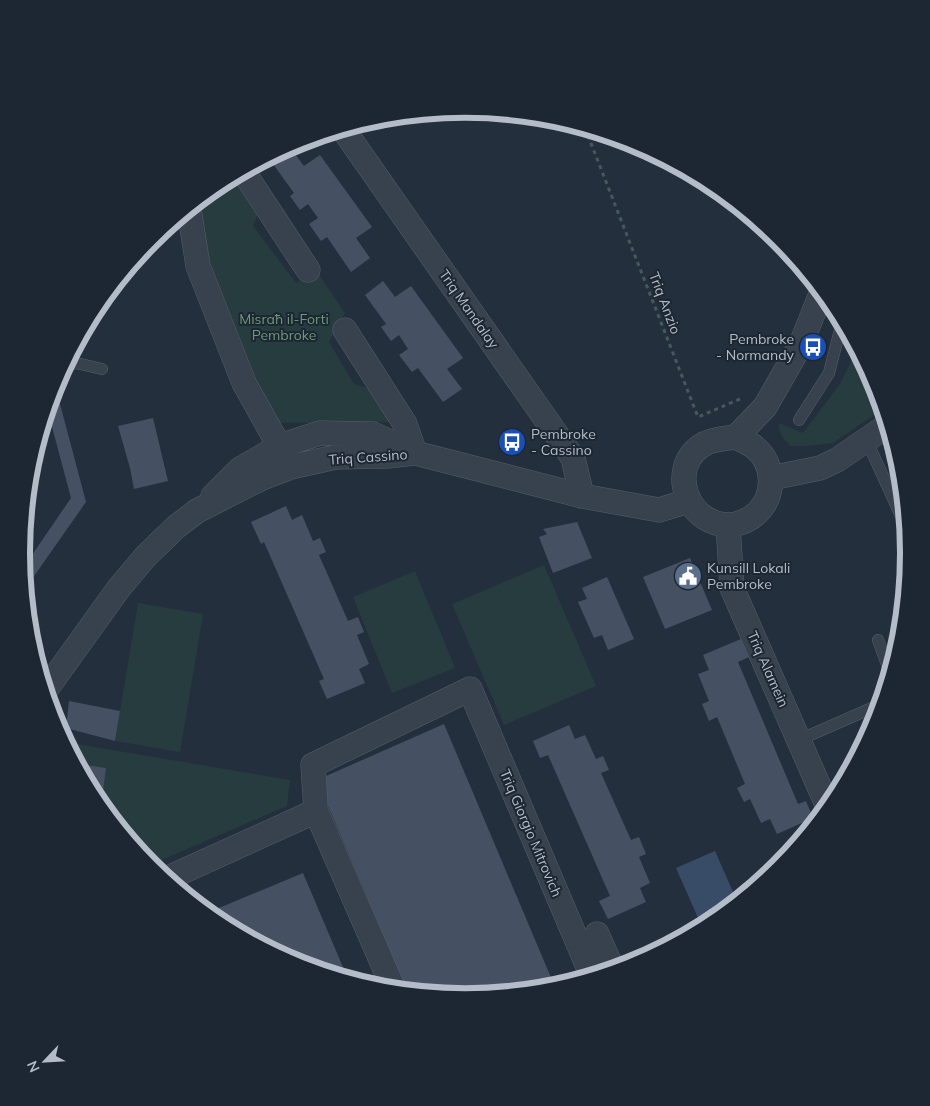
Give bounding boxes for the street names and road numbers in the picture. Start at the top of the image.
street label: Triq Mandalay [435,266,503,352]
street label: Triq Anzio [645,269,685,337]
street label: Triq Cassino [328,445,408,469]
street label: Triq Alamein [743,628,793,710]
street label: Triq Giorgio Mitrovich [496,766,566,900]

